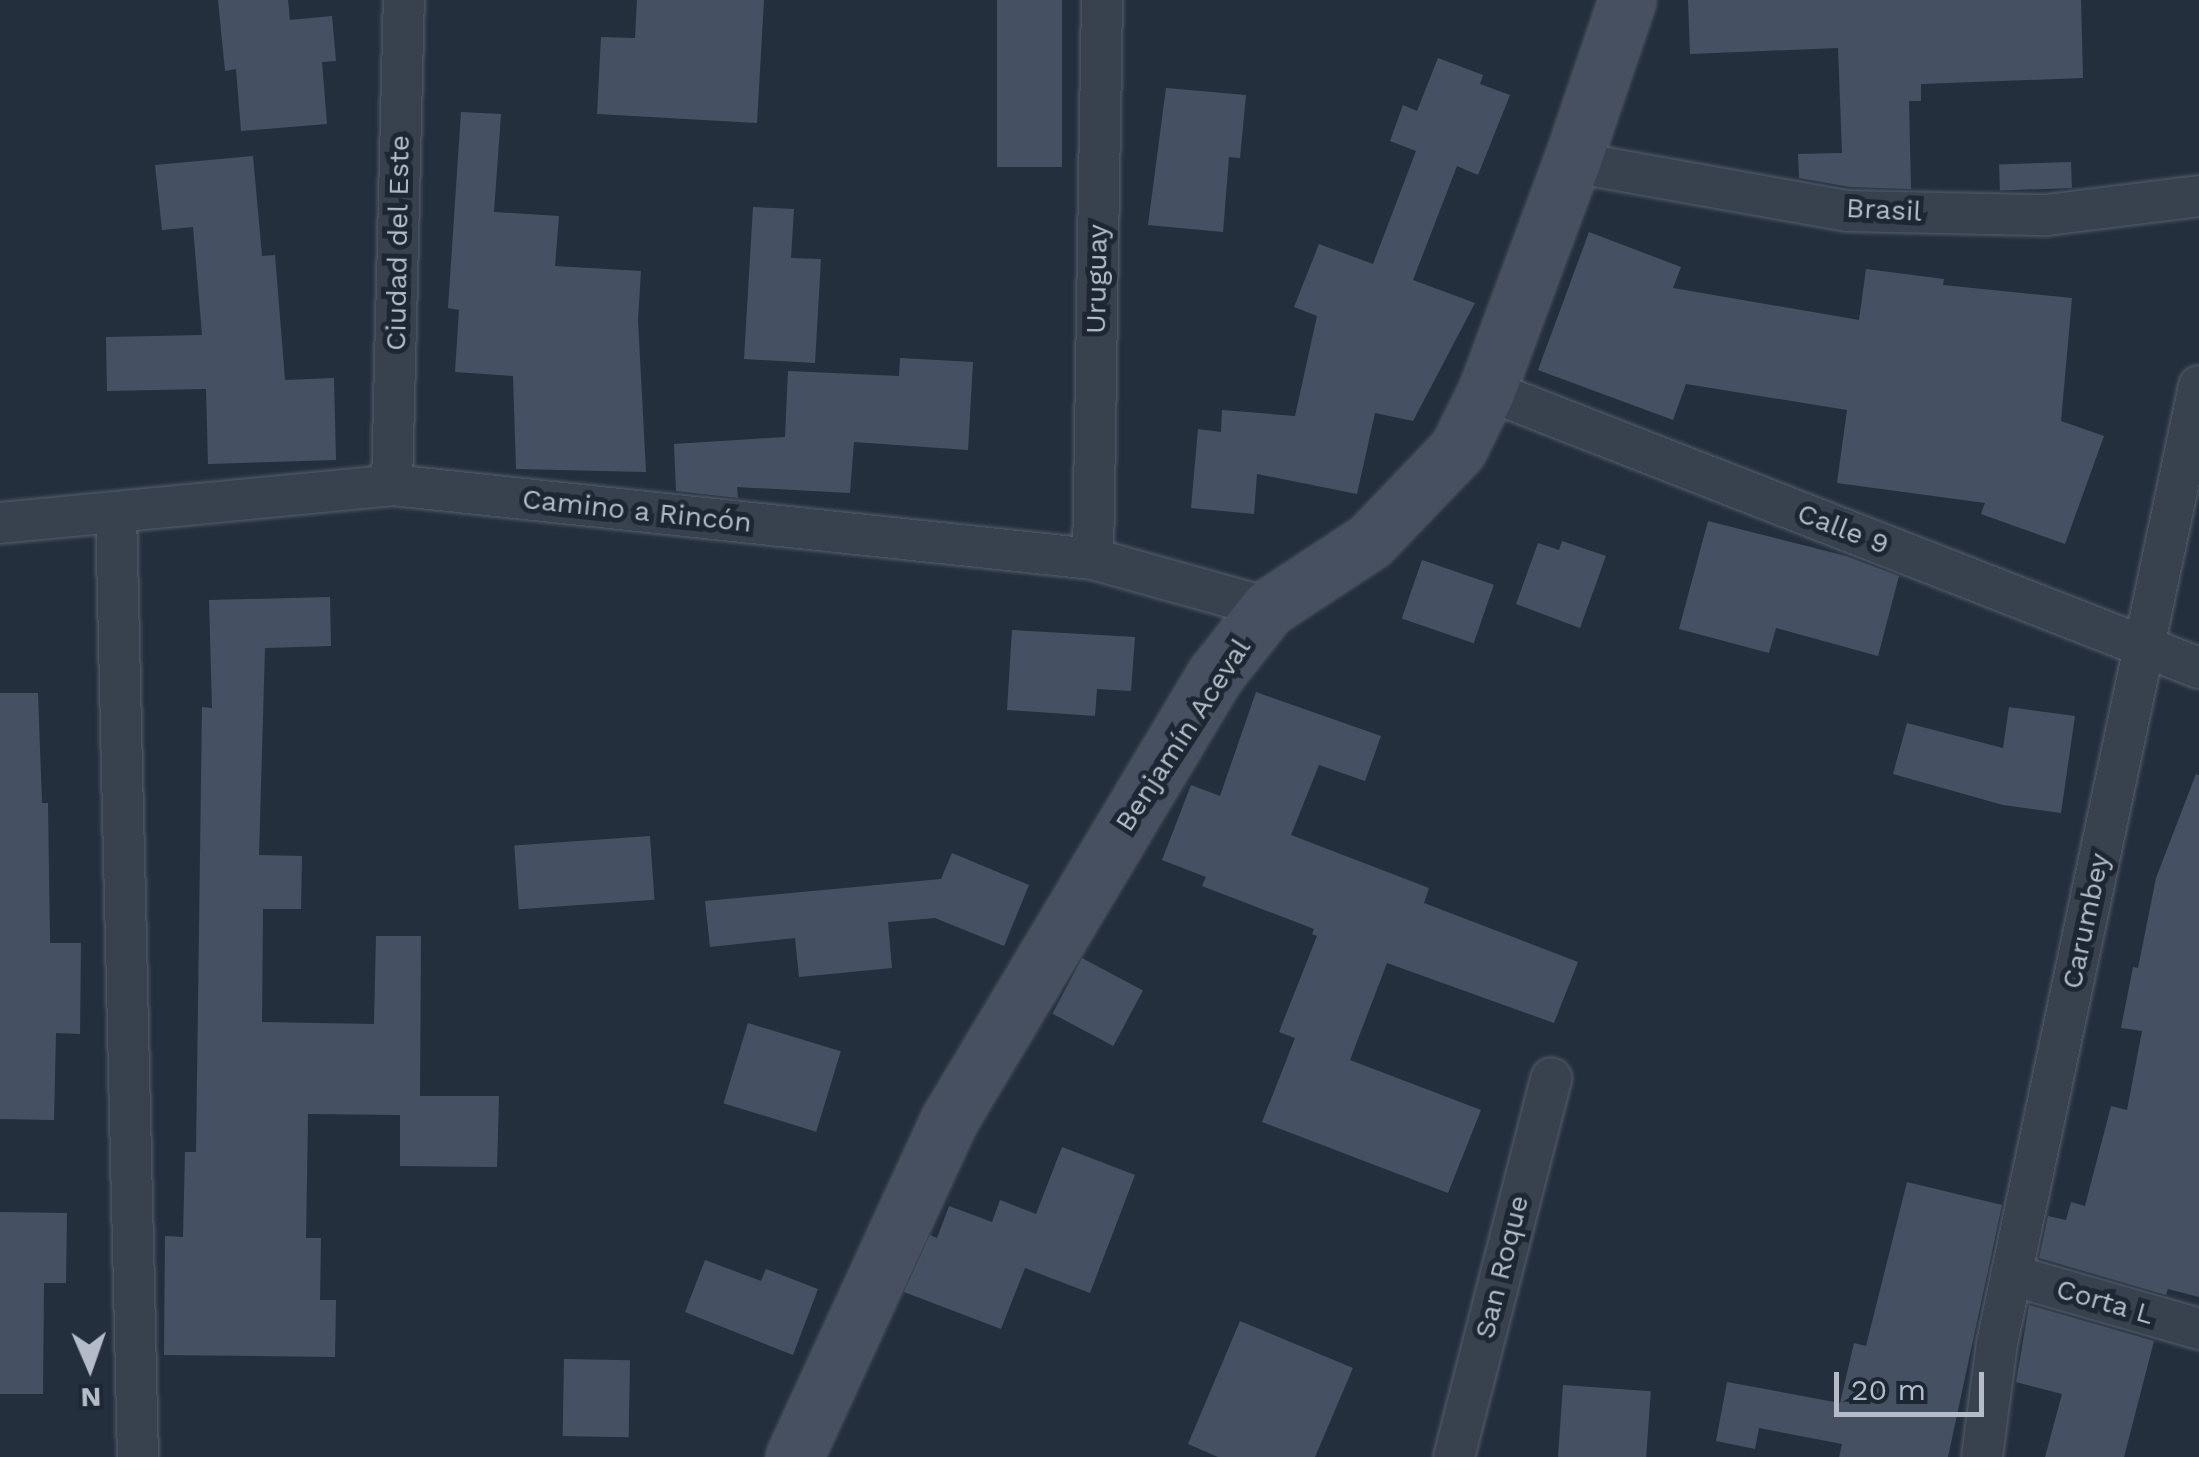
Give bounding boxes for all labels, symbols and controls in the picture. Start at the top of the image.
street label: Ciudad del Este [379,134,417,352]
street label: Brasil [1845,191,1923,229]
street label: Uruguay [1079,224,1115,334]
street label: Camino a Rincón [520,482,754,540]
street label: Calle 9 [1793,496,1893,562]
street label: Benjamín Aceval [1108,632,1258,838]
street label: Carumbey [2055,850,2117,992]
street label: San Roque [1468,1192,1536,1342]
street label: Corta L [2052,1272,2158,1332]
north arrow [40,1317,140,1417]
scale bar [1839,1352,1989,1414]
text: 20 m [1851,1372,1926,1407]
text: N [80,1381,102,1414]

